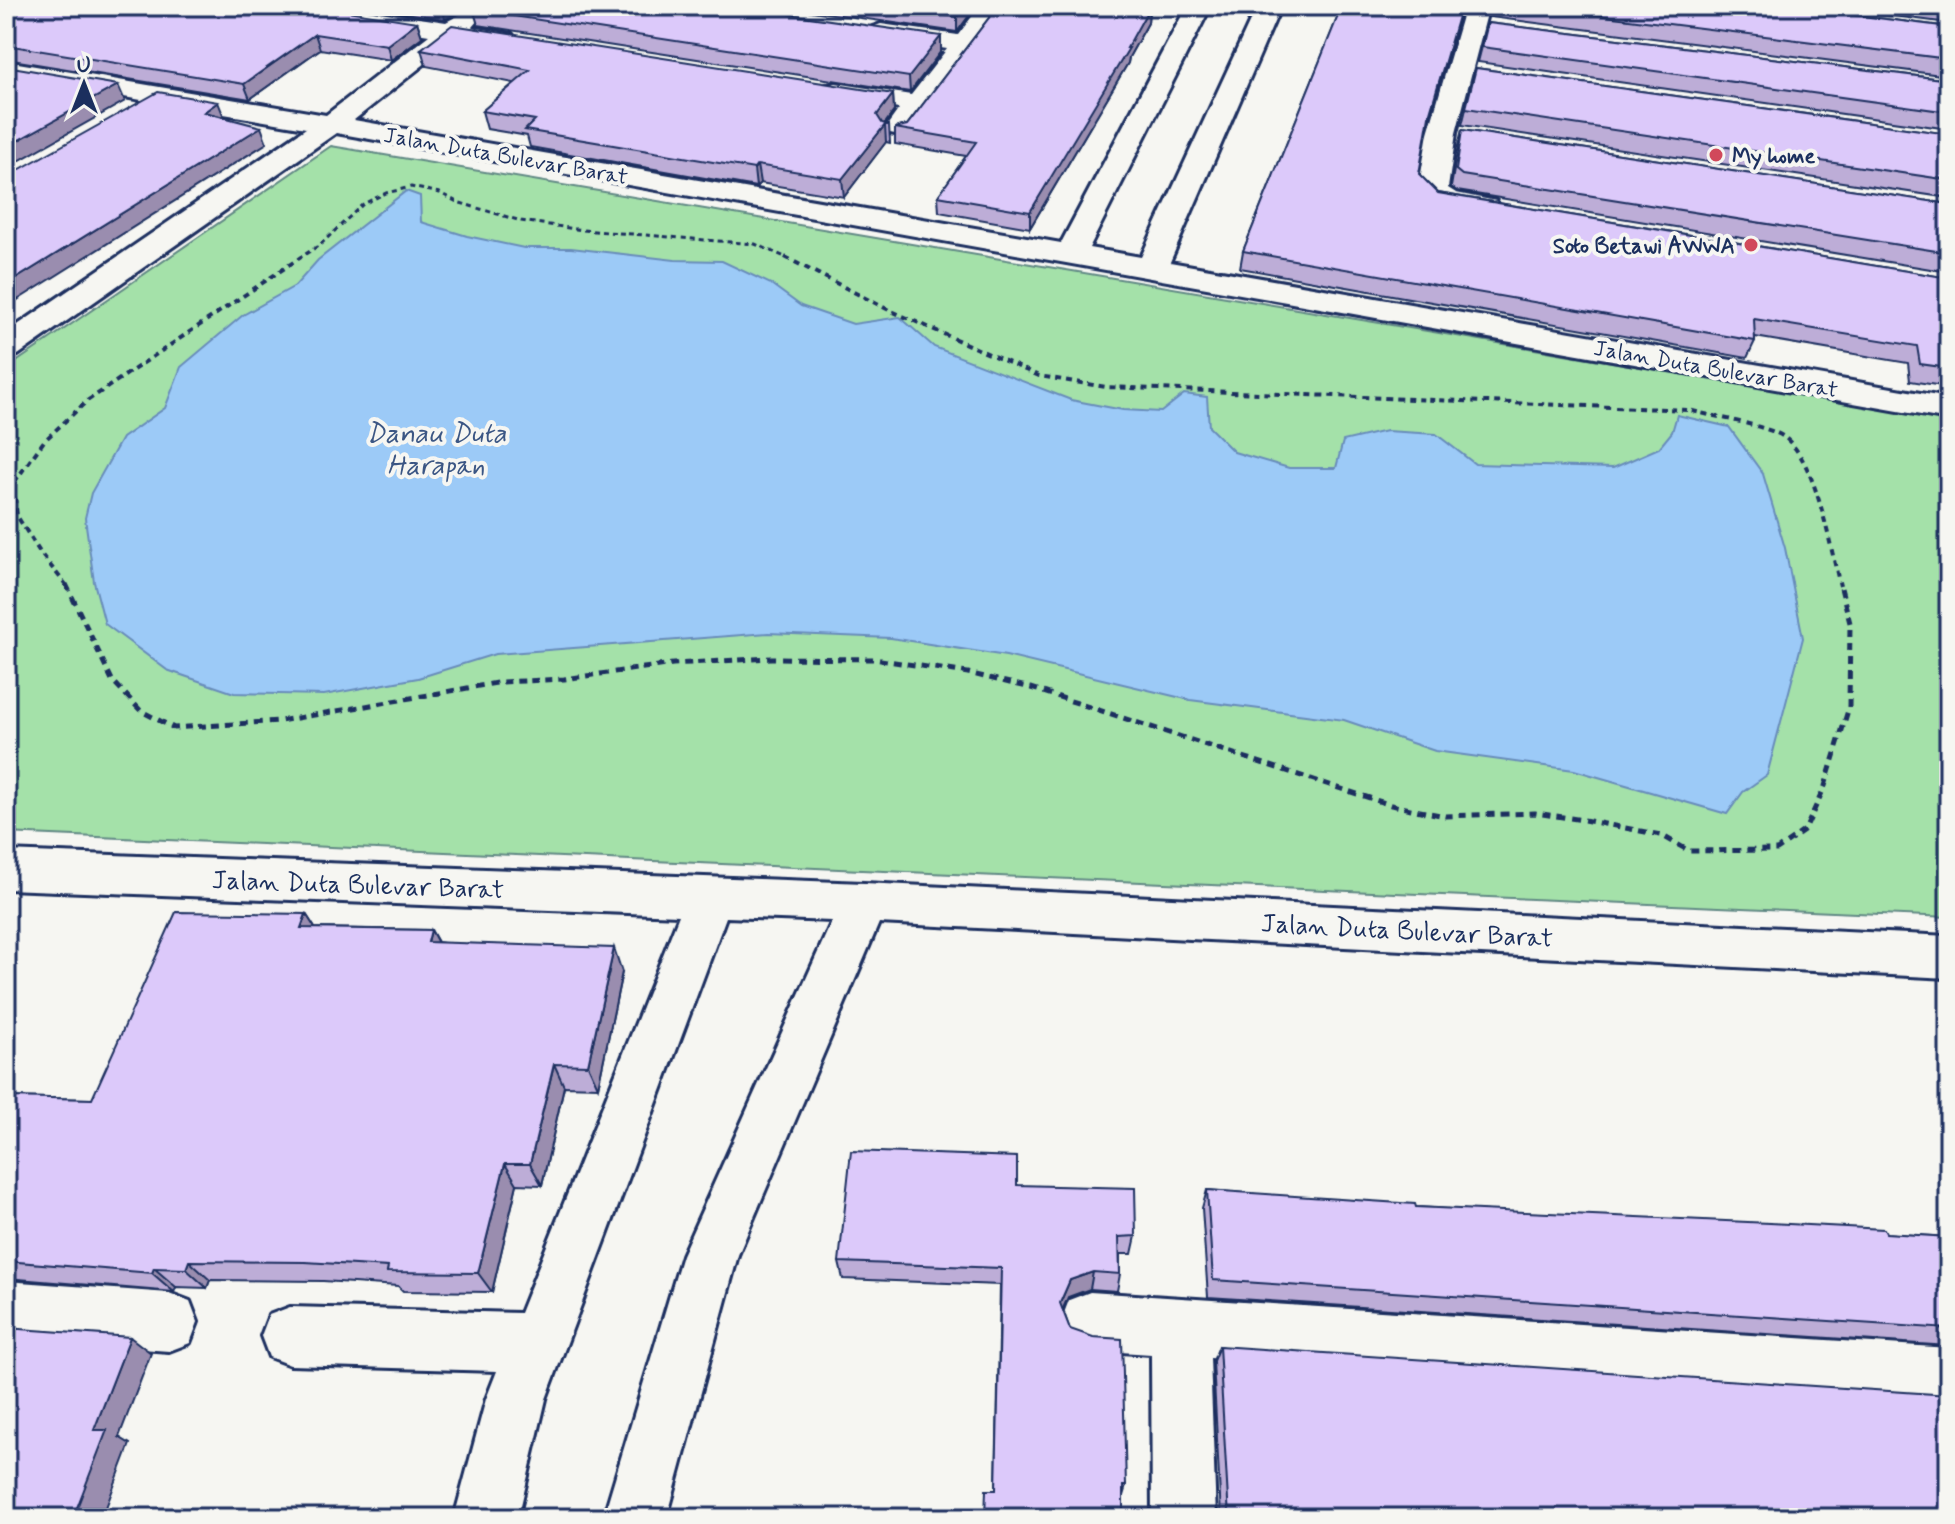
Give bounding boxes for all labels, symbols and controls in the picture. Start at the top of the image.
north arrow [44,44,124,124]
text: U [77,52,91,80]
street label: Jalan Duta Bulevar Barat [381,122,630,192]
place label: My home [1732,143,1815,171]
marker: My home [1707,146,1725,164]
place label: Soto Betawi AWWA [1553,233,1735,261]
marker: Soto Betawi AWWA [1742,236,1760,254]
street label: Jalan Duta Bulevar Barat [1591,335,1840,405]
water label: Danau Duta Harapan [366,416,507,485]
street label: Jalan Duta Bulevar Barat [211,864,505,908]
street label: Jalan Duta Bulevar Barat [1260,907,1554,957]

